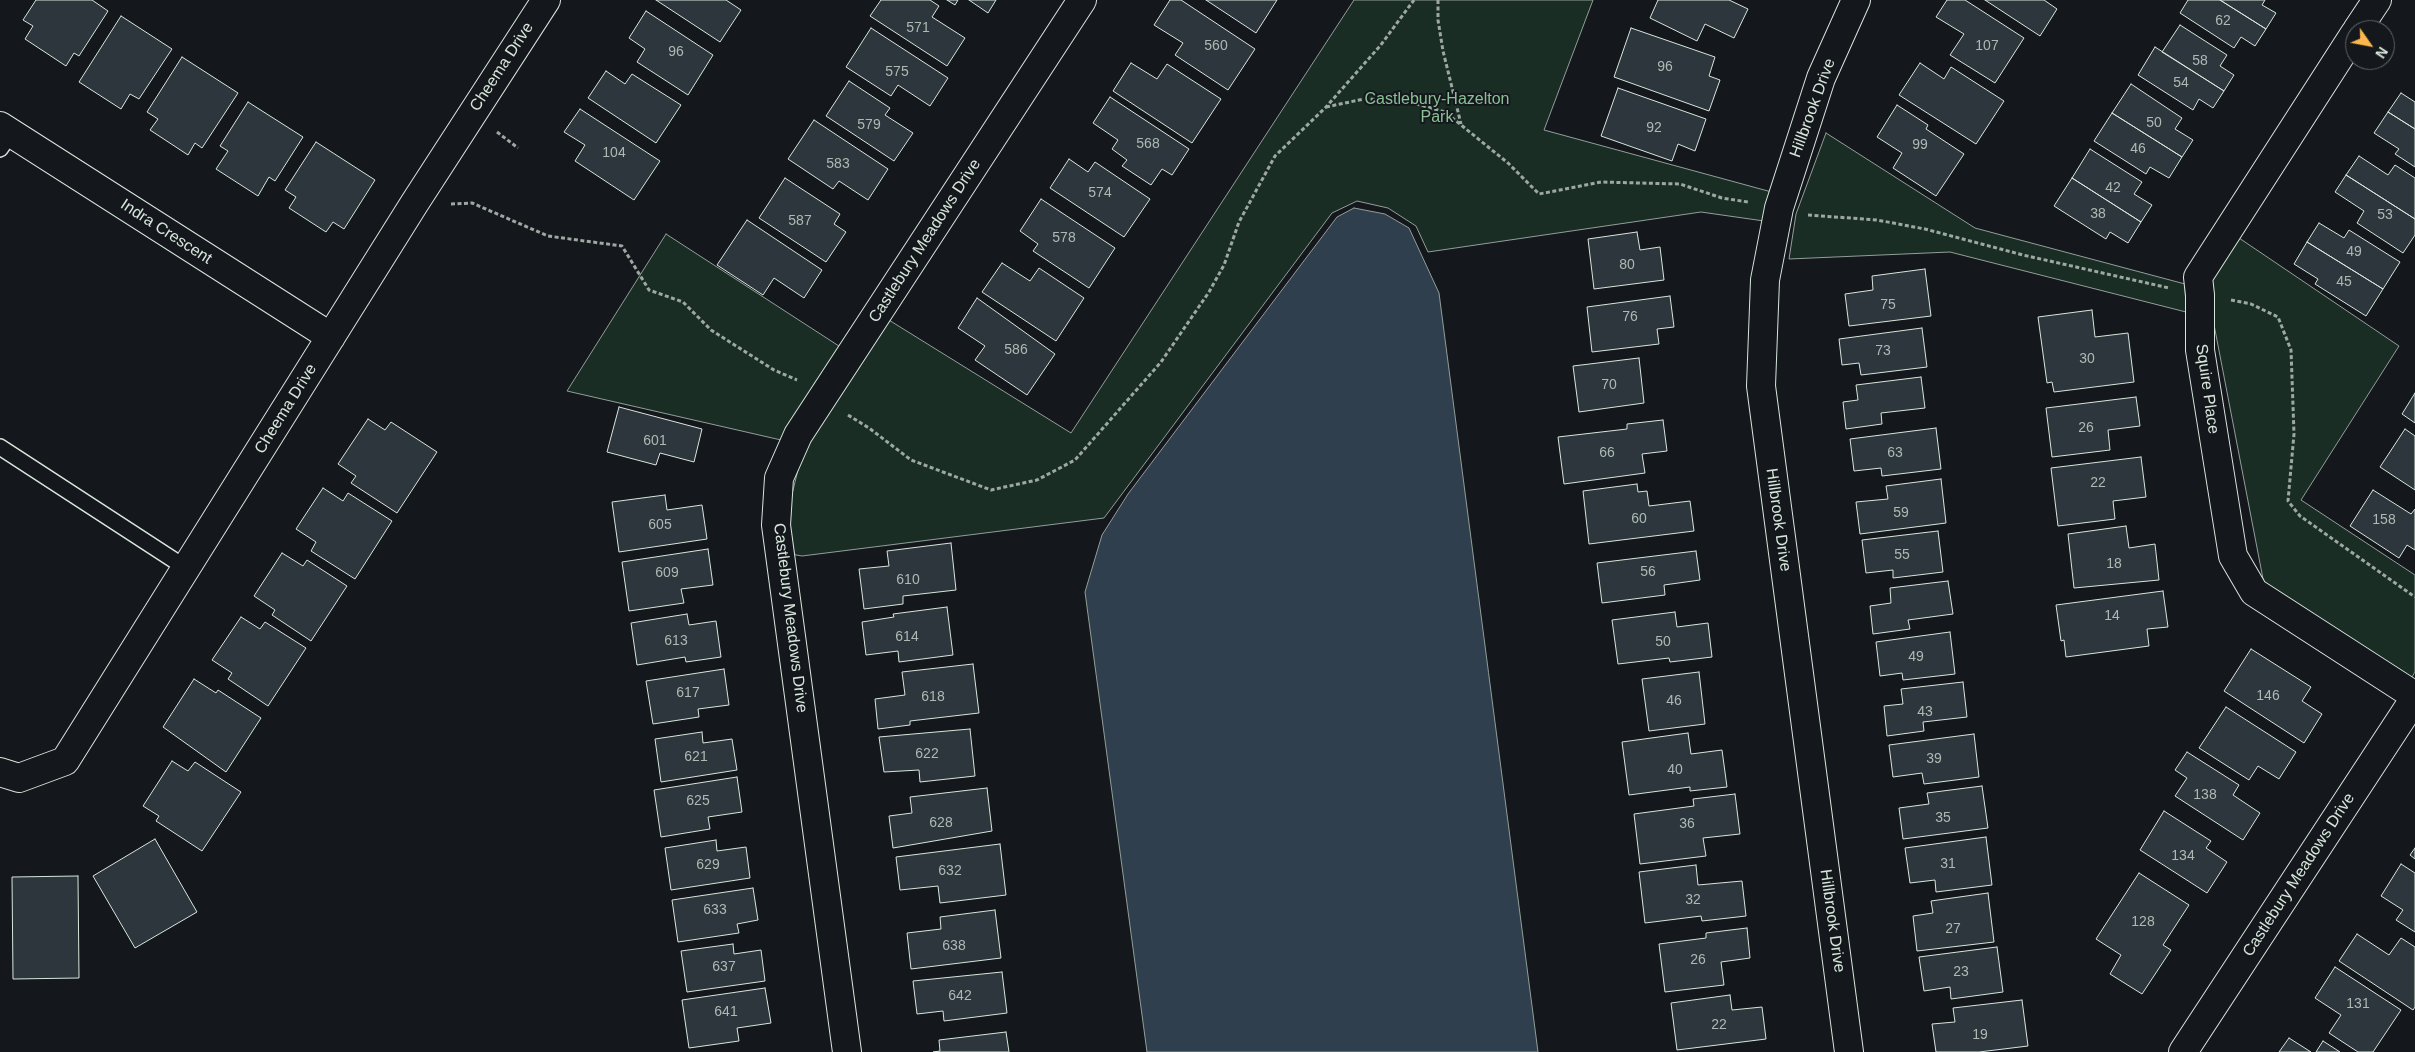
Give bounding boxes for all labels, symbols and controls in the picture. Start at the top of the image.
house number: 62 [2215,13,2231,29]
street label: Cheema Drive [466,19,538,115]
house number: 571 [906,20,930,36]
north arrow [2345,20,2395,70]
house number: 560 [1204,38,1228,54]
house number: 107 [1975,38,1999,54]
house number: 96 [668,44,684,60]
text: N [2372,44,2391,61]
house number: 58 [2192,53,2208,69]
street label: Hillbrook Drive [1786,56,1840,160]
house number: 96 [1657,59,1673,75]
house number: 575 [885,64,909,80]
house number: 54 [2173,75,2189,91]
park label: Castlebury-Hazelton Park [1365,90,1509,128]
house number: 50 [2146,115,2162,131]
house number: 579 [857,117,881,133]
house number: 92 [1646,120,1662,136]
house number: 568 [1136,136,1160,152]
house number: 99 [1912,137,1928,153]
house number: 46 [2130,141,2146,157]
house number: 104 [602,145,626,161]
house number: 583 [826,156,850,172]
street label: Castlebury Meadows Drive [865,156,985,326]
house number: 42 [2105,180,2121,196]
house number: 574 [1088,185,1112,201]
street label: Indra Crescent [117,195,215,269]
house number: 38 [2090,206,2106,222]
house number: 53 [2377,207,2393,223]
house number: 587 [788,213,812,229]
house number: 578 [1052,230,1076,246]
house number: 49 [2346,244,2362,260]
house number: 80 [1619,257,1635,273]
house number: 45 [2336,274,2352,290]
house number: 75 [1880,297,1896,313]
house number: 76 [1622,309,1638,325]
house number: 586 [1004,342,1028,358]
house number: 73 [1875,343,1891,359]
street label: Squire Place [2191,343,2223,435]
house number: 30 [2079,351,2095,367]
street label: Cheema Drive [251,361,321,457]
house number: 70 [1601,377,1617,393]
house number: 26 [2078,420,2094,436]
house number: 601 [643,433,667,449]
house number: 66 [1599,445,1615,461]
house number: 63 [1887,445,1903,461]
street label: Hillbrook Drive [1761,467,1795,573]
house number: 22 [2090,475,2106,491]
house number: 59 [1893,505,1909,521]
house number: 60 [1631,511,1647,527]
house number: 158 [2372,512,2396,528]
house number: 605 [648,517,672,533]
street label: Castlebury Meadows Drive [769,522,811,714]
house number: 55 [1894,547,1910,563]
house number: 18 [2106,556,2122,572]
house number: 56 [1640,564,1656,580]
house number: 609 [655,565,679,581]
house number: 610 [896,572,920,588]
house number: 14 [2104,608,2120,624]
house number: 614 [895,629,919,645]
house number: 613 [664,633,688,649]
house number: 50 [1655,634,1671,650]
house number: 49 [1908,649,1924,665]
house number: 617 [676,685,700,701]
house number: 146 [2256,688,2280,704]
house number: 618 [921,689,945,705]
house number: 46 [1666,693,1682,709]
house number: 43 [1917,704,1933,720]
house number: 622 [915,746,939,762]
house number: 621 [684,749,708,765]
house number: 39 [1926,751,1942,767]
house number: 40 [1667,762,1683,778]
house number: 138 [2193,787,2217,803]
street label: Castlebury Meadows Drive [2239,790,2359,960]
house number: 625 [686,793,710,809]
house number: 35 [1935,810,1951,826]
house number: 628 [929,815,953,831]
house number: 36 [1679,816,1695,832]
house number: 134 [2171,848,2195,864]
house number: 31 [1940,856,1956,872]
house number: 629 [696,857,720,873]
house number: 632 [938,863,962,879]
street label: Hillbrook Drive [1815,868,1849,974]
house number: 32 [1685,892,1701,908]
house number: 633 [703,902,727,918]
house number: 128 [2131,914,2155,930]
house number: 27 [1945,921,1961,937]
house number: 638 [942,938,966,954]
house number: 26 [1690,952,1706,968]
house number: 637 [712,959,736,975]
house number: 23 [1953,964,1969,980]
house number: 642 [948,988,972,1004]
house number: 131 [2346,996,2370,1012]
house number: 641 [714,1004,738,1020]
house number: 22 [1711,1017,1727,1033]
house number: 19 [1972,1027,1988,1043]

